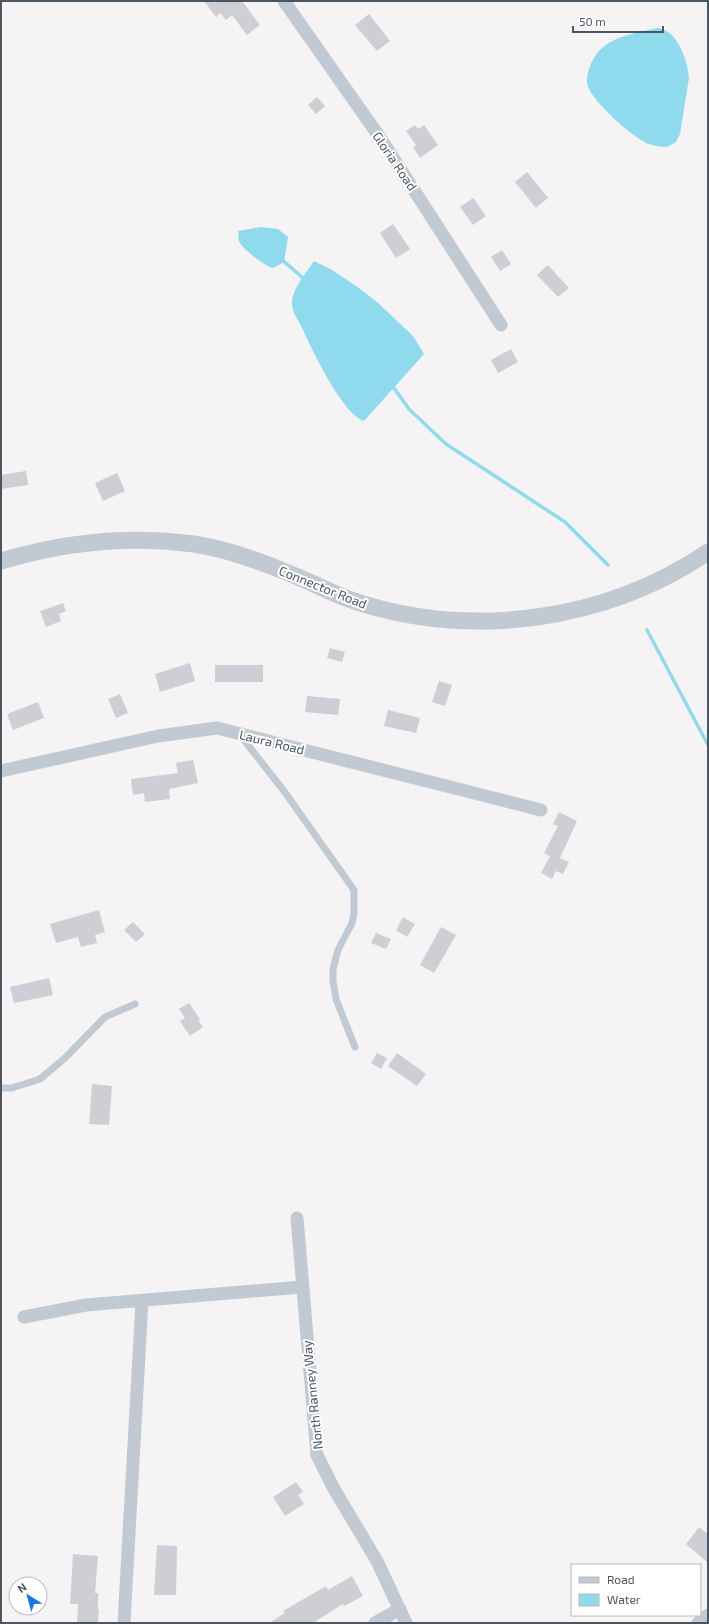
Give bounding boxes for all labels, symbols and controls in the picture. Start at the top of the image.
scale bar [573,8,663,34]
text: 50 m [579,14,606,28]
street label: Gloria Road [369,128,421,194]
street label: Connector Road [277,562,369,612]
street label: Laura Road [238,726,306,758]
street label: North Ranney Way [298,1339,326,1450]
legend [571,1564,701,1616]
text: Road [607,1572,635,1586]
north arrow [8,1576,48,1616]
text: N [15,1580,29,1595]
text: Water [607,1592,641,1606]

